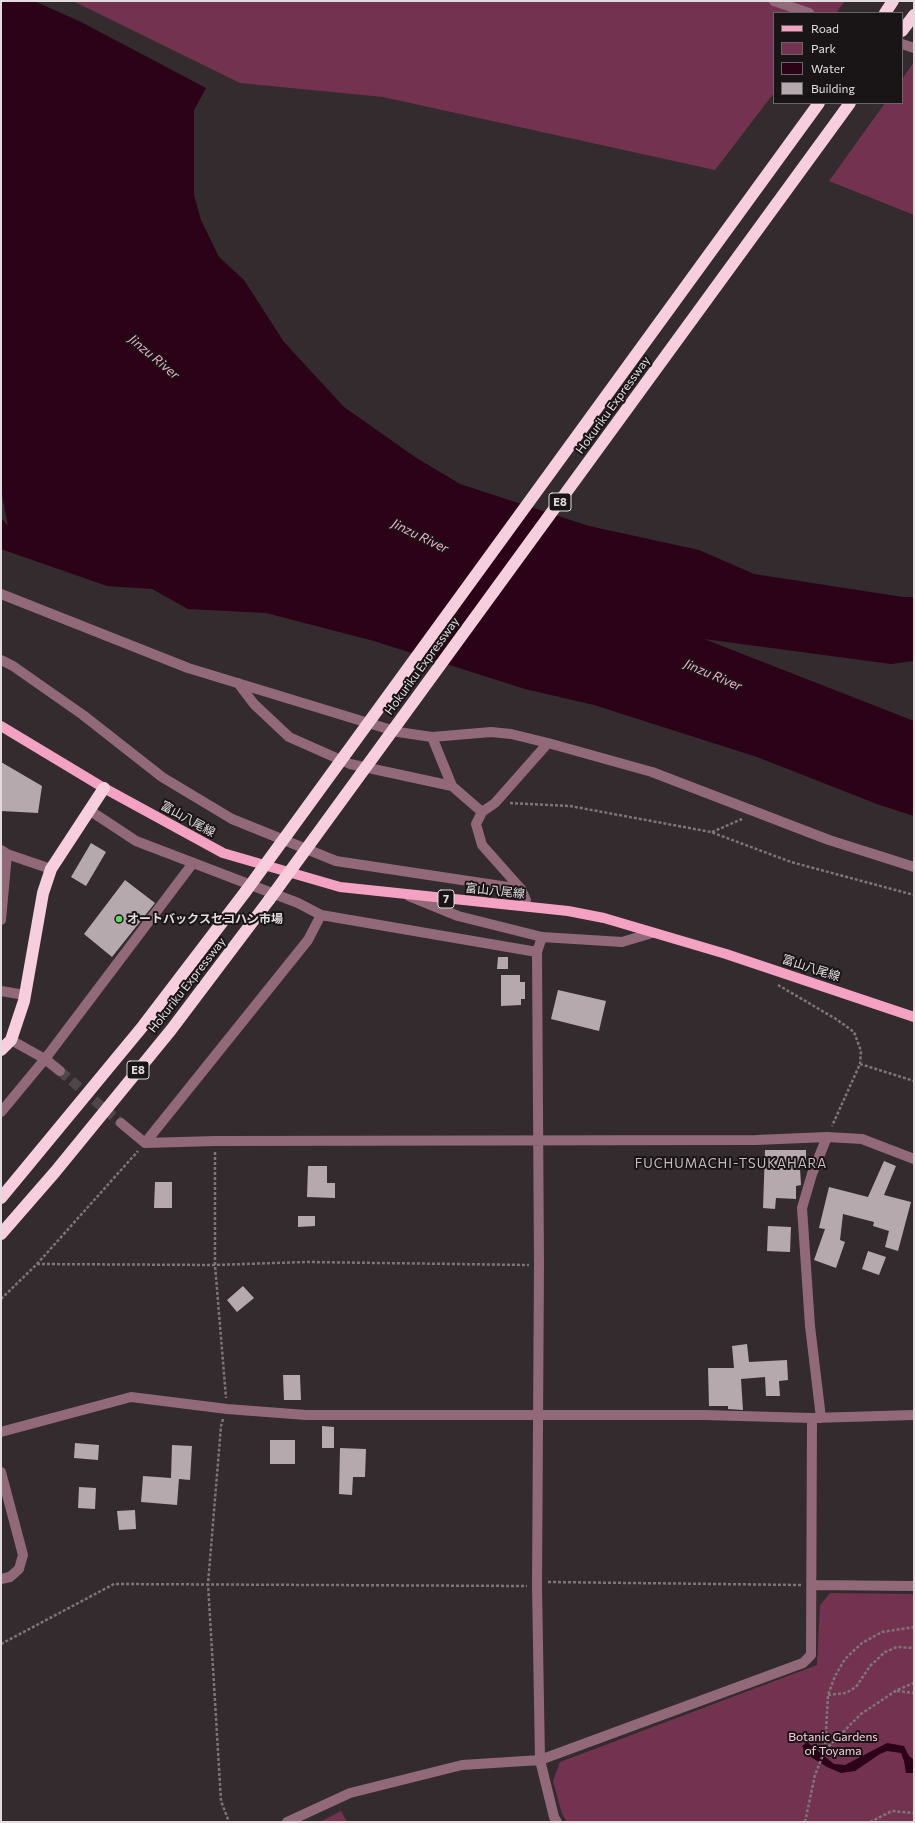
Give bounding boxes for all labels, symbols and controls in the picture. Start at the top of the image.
legend [773,12,903,104]
text: Road [811,21,839,35]
text: Park [811,41,836,55]
text: Water [811,61,845,75]
text: Building [811,81,855,95]
water label: Jinzu River [125,331,183,383]
street label: Hokuriku Expressway [573,353,653,457]
road number: E8 [549,493,571,511]
water label: Jinzu River [389,516,451,556]
street label: Hokuriku Expressway [382,614,462,718]
water label: Jinzu River [682,656,744,694]
street label: 富山八尾線 [158,798,218,840]
street label: 富山八尾線 [464,881,526,901]
road number: 7 [438,890,454,908]
place label: オートバックスセコハン市場 [127,912,283,926]
marker: オートバックスセコハン市場 [114,914,124,924]
street label: Hokuriku Expressway [145,935,229,1035]
street label: 富山八尾線 [780,952,842,984]
road number: E8 [127,1061,149,1079]
district label: FUCHUMACHI-TSUKAHARA [635,1156,827,1172]
park label: Botanic Gardens of Toyama [788,1730,878,1758]

